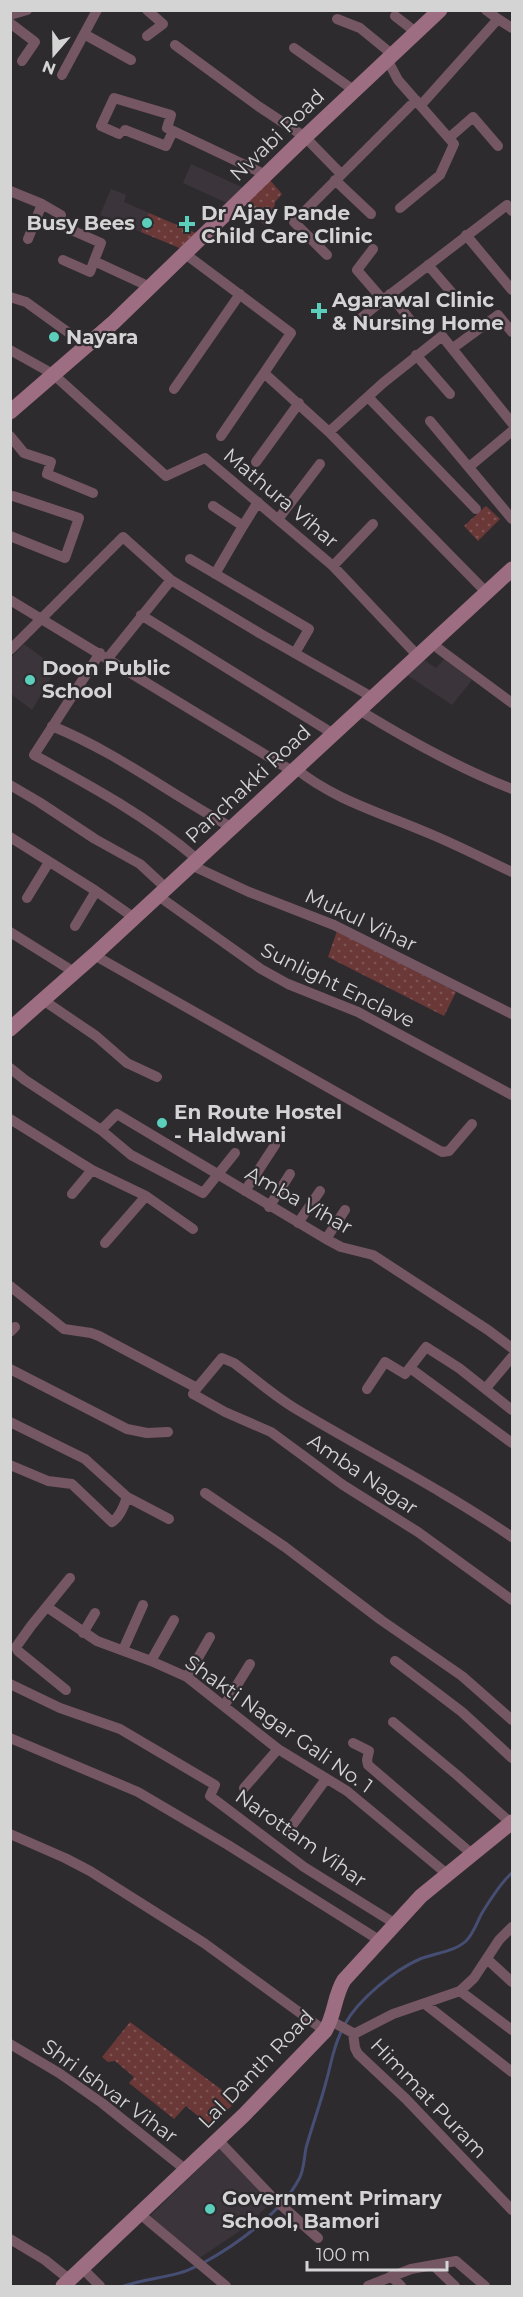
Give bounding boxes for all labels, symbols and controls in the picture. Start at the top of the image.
north arrow [24,24,84,84]
text: N [40,56,58,79]
street label: Nwabi Road [225,84,329,186]
place label: Dr Ajay Pande Child Care Clinic [201,201,373,248]
place label: Busy Bees [27,211,135,235]
marker: Dr Ajay Pande Child Care Clinic [178,215,196,233]
marker: Busy Bees [140,216,154,230]
place label: Agarawal Clinic & Nursing Home [331,288,504,335]
marker: Agarawal Clinic & Nursing Home [310,302,328,320]
place label: Nayara [66,325,138,349]
marker: Nayara [47,330,61,344]
street label: Mathura Vihar [219,443,343,553]
place label: Doon Public School [42,656,170,703]
marker: Doon Public School [23,673,37,687]
street label: Panchakki Road [180,720,316,848]
street label: Mukul Vihar [301,884,421,956]
street label: Sunlight Enclave [257,937,419,1033]
place label: En Route Hostel - Haldwani [174,1100,342,1147]
marker: En Route Hostel - Haldwani [155,1116,169,1130]
street label: Amba Vihar [241,1161,357,1239]
street label: Amba Nagar [303,1428,423,1520]
street label: Shakti Nagar Gali No. 1 [181,1650,377,1798]
street label: Narottam Vihar [231,1784,371,1892]
street label: Lal Danth Road [193,2005,319,2133]
street label: Himmat Puram [366,2033,492,2163]
street label: Shri Ishvar Vihar [38,2034,182,2148]
place label: Government Primary School, Bamori [222,2186,443,2233]
marker: Government Primary School, Bamori [203,2202,217,2216]
scale bar [307,2234,446,2272]
text: 100 m [316,2244,370,2266]

